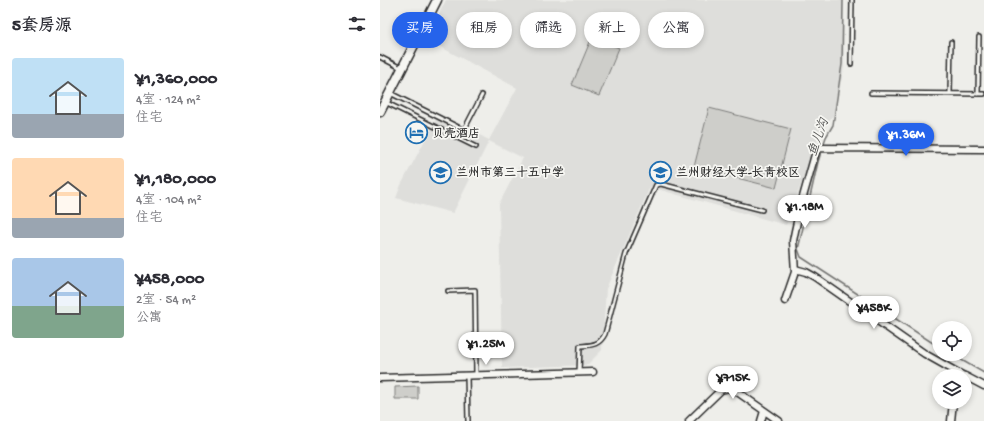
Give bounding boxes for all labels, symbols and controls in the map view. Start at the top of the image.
chip: 买房 [392,12,448,48]
chip: 租房 [456,12,512,48]
chip: 筛选 [520,12,576,48]
chip: 新上 [584,12,640,48]
chip: 公寓 [648,12,704,48]
icon: filters [346,13,368,35]
text: 5套房源 [12,17,72,37]
text: ¥1,360,000 [136,70,217,90]
icon: home [44,74,92,122]
text: 4室 · 124 m² [136,93,201,108]
text: 住宅 [136,111,162,126]
water label: 鱼儿沟 [805,116,833,159]
hotel icon: 贝壳酒店 [403,120,429,146]
pin: ¥1.36M [873,123,939,157]
place label: 贝壳酒店 [432,127,480,142]
text: ¥1.36M [887,128,925,143]
school or university icon: 兰州市第三十五中学 [427,159,453,185]
school or university icon: 兰州财经大学-长青校区 [647,159,673,185]
place label: 兰州市第三十五中学 [456,165,564,181]
place label: 兰州财经大学-长青校区 [676,165,800,181]
text: ¥1,180,000 [136,170,216,190]
icon: home [44,174,92,222]
text: 4室 · 104 m² [136,193,202,208]
pin: ¥1.18M [772,195,838,229]
text: ¥1.18M [787,200,823,215]
text: 住宅 [136,211,162,226]
text: ¥458,000 [136,270,204,290]
icon: home [44,274,92,322]
text: 2室 · 54 m² [136,293,196,308]
pin: ¥458K [846,296,902,330]
text: ¥458K [857,301,891,316]
text: 公寓 [136,311,162,326]
map controls [932,321,972,409]
button: locate [932,321,972,361]
pin: ¥1.25M [453,332,519,366]
text: ¥1.25M [467,337,505,352]
pin: ¥715K [705,366,761,400]
button: layers [932,369,972,409]
text: ¥715K [717,371,749,386]

